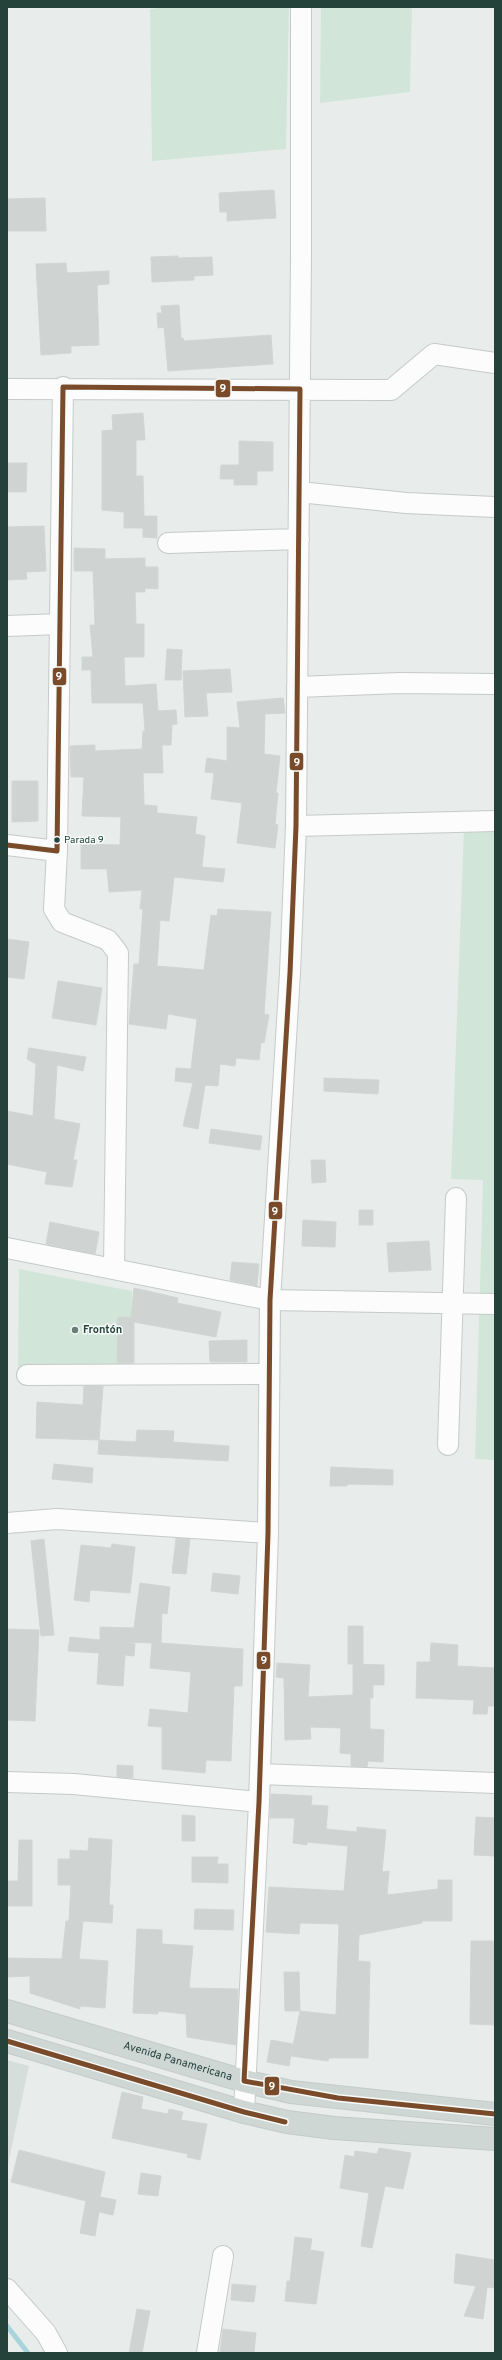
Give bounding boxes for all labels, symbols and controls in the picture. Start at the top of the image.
line badge: 9 [215,379,231,398]
text: 9 [220,382,227,396]
line badge: 9 [52,667,67,686]
text: 9 [56,670,63,684]
line badge: 9 [289,752,304,771]
text: 9 [294,756,301,770]
place label: Parada 9 [64,834,104,847]
marker: Parada 9 [52,835,62,845]
line badge: 9 [268,1201,283,1220]
text: 9 [272,1205,279,1219]
place label: Frontón [83,1323,122,1337]
marker: Frontón [70,1325,80,1335]
line badge: 9 [256,1651,271,1670]
text: 9 [261,1654,268,1668]
street label: Avenida Panamericana [122,2039,234,2084]
line badge: 9 [264,2076,280,2096]
text: 9 [269,2080,276,2094]

